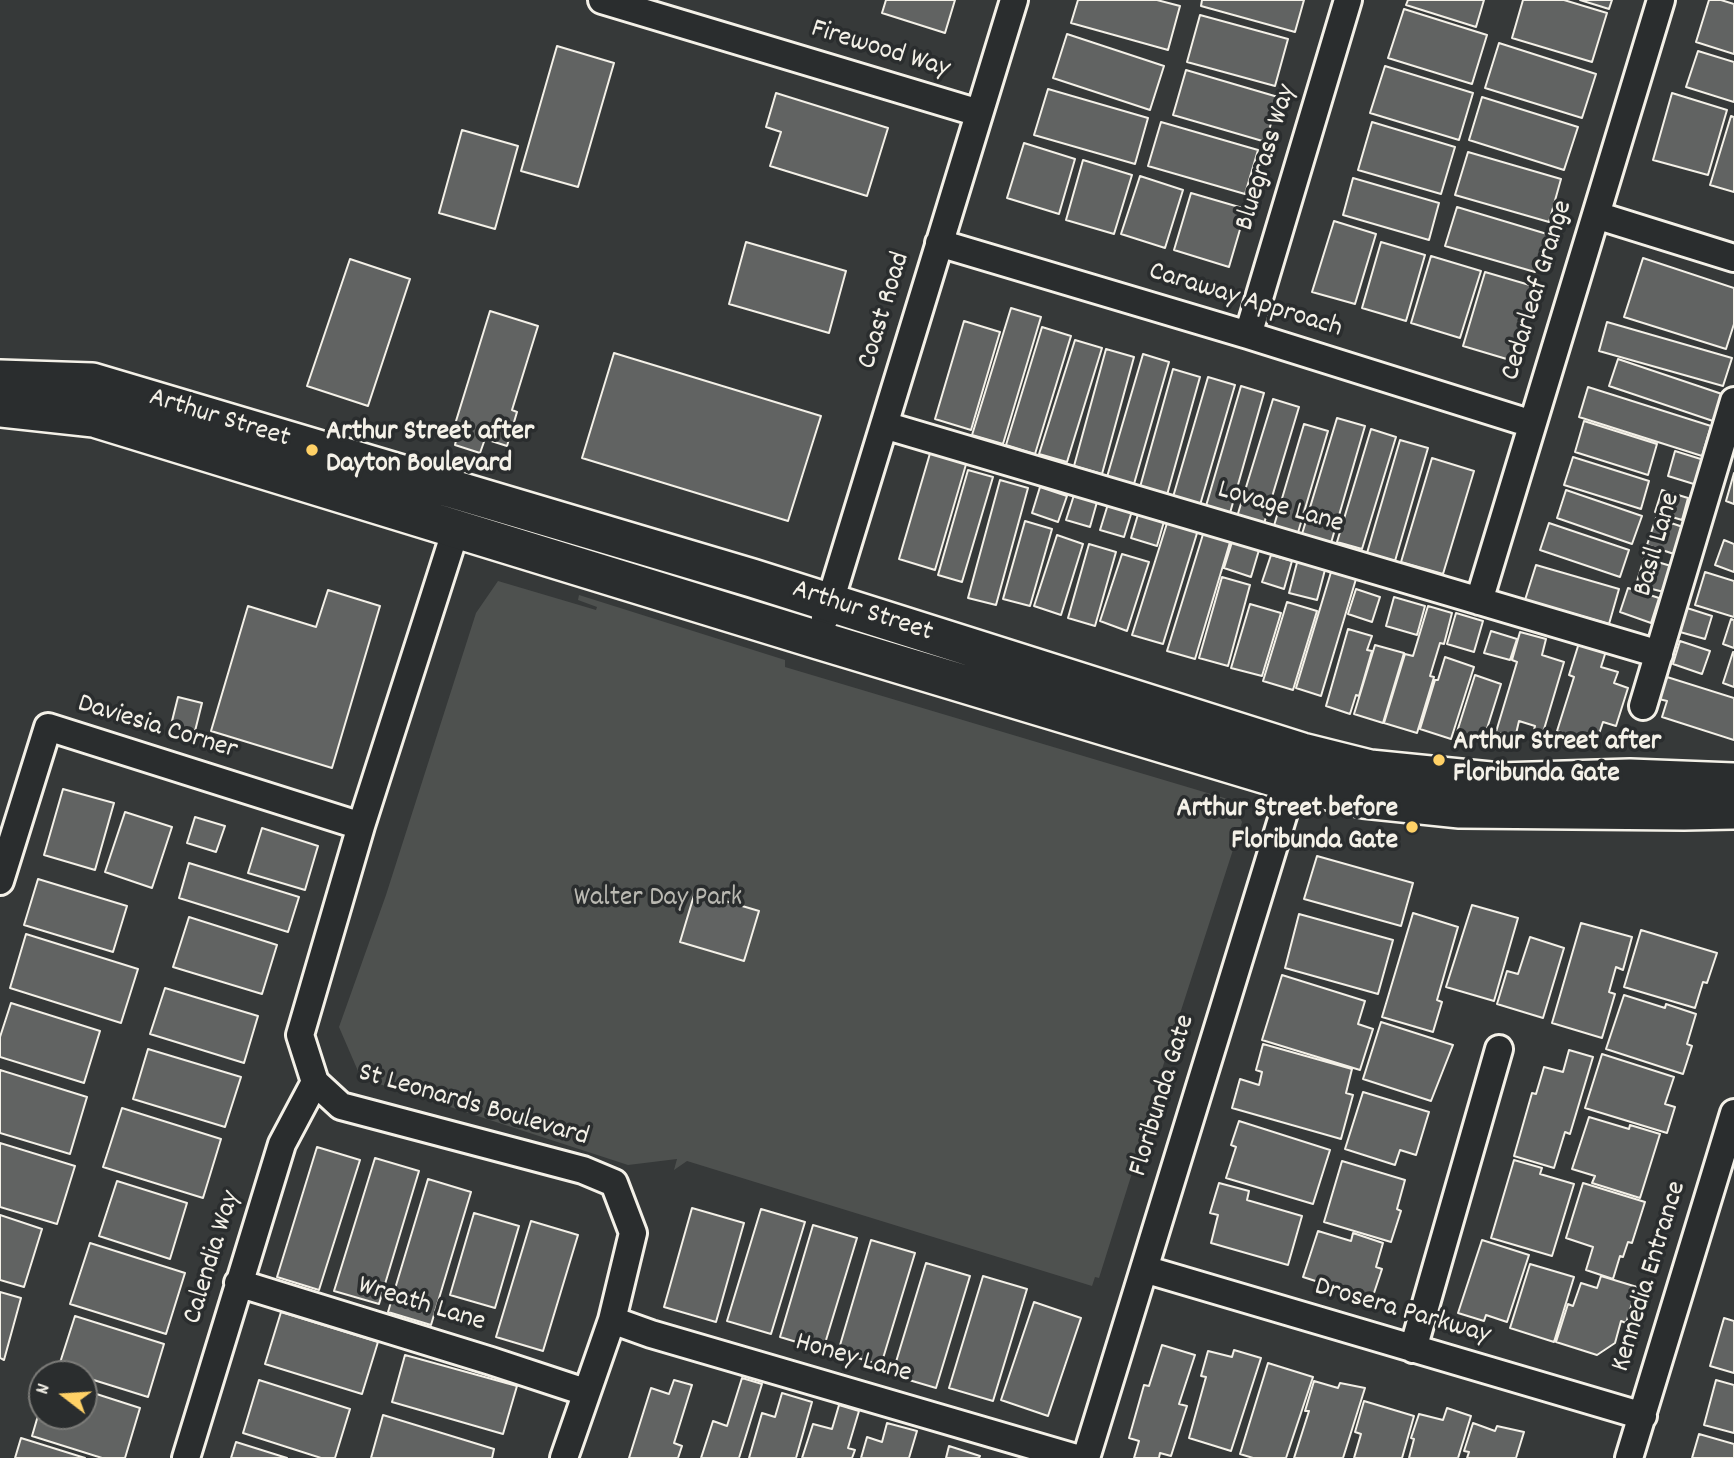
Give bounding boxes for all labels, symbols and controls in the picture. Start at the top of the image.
street label: Firewood Way [807,14,953,88]
street label: Bluegrass Way [1230,81,1306,235]
street label: Cedarleaf Grange [1496,197,1582,385]
street label: Coast Road [852,249,920,373]
street label: Caraway Approach [1144,257,1346,347]
street label: Arthur Street [144,383,294,457]
place label: Arthur Street after Dayton Boulevard [326,417,534,483]
marker: Arthur Street after Dayton Boulevard [304,442,320,458]
street label: Lovage Lane [1213,475,1347,543]
street label: Basil Lane [1628,489,1690,601]
street label: Arthur Street [788,575,936,651]
street label: Daviesia Corner [73,689,241,769]
place label: Arthur Street after Floribunda Gate [1453,727,1661,793]
marker: Arthur Street after Floribunda Gate [1431,752,1447,768]
place label: Arthur Street before Floribunda Gate [1176,794,1398,860]
marker: Arthur Street before Floribunda Gate [1404,819,1420,835]
park label: Walter Day Park [574,883,742,917]
street label: Floribunda Gate [1124,1011,1204,1181]
street label: St Leonards Boulevard [354,1058,592,1156]
street label: Kennedia Entrance [1606,1178,1696,1376]
street label: Calendia Way [178,1187,250,1329]
street label: Wreath Lane [353,1271,489,1341]
street label: Drosera Parkway [1310,1272,1494,1354]
street label: Honey Lane [791,1327,915,1393]
north arrow [28,1360,98,1430]
text: N [30,1381,59,1398]

